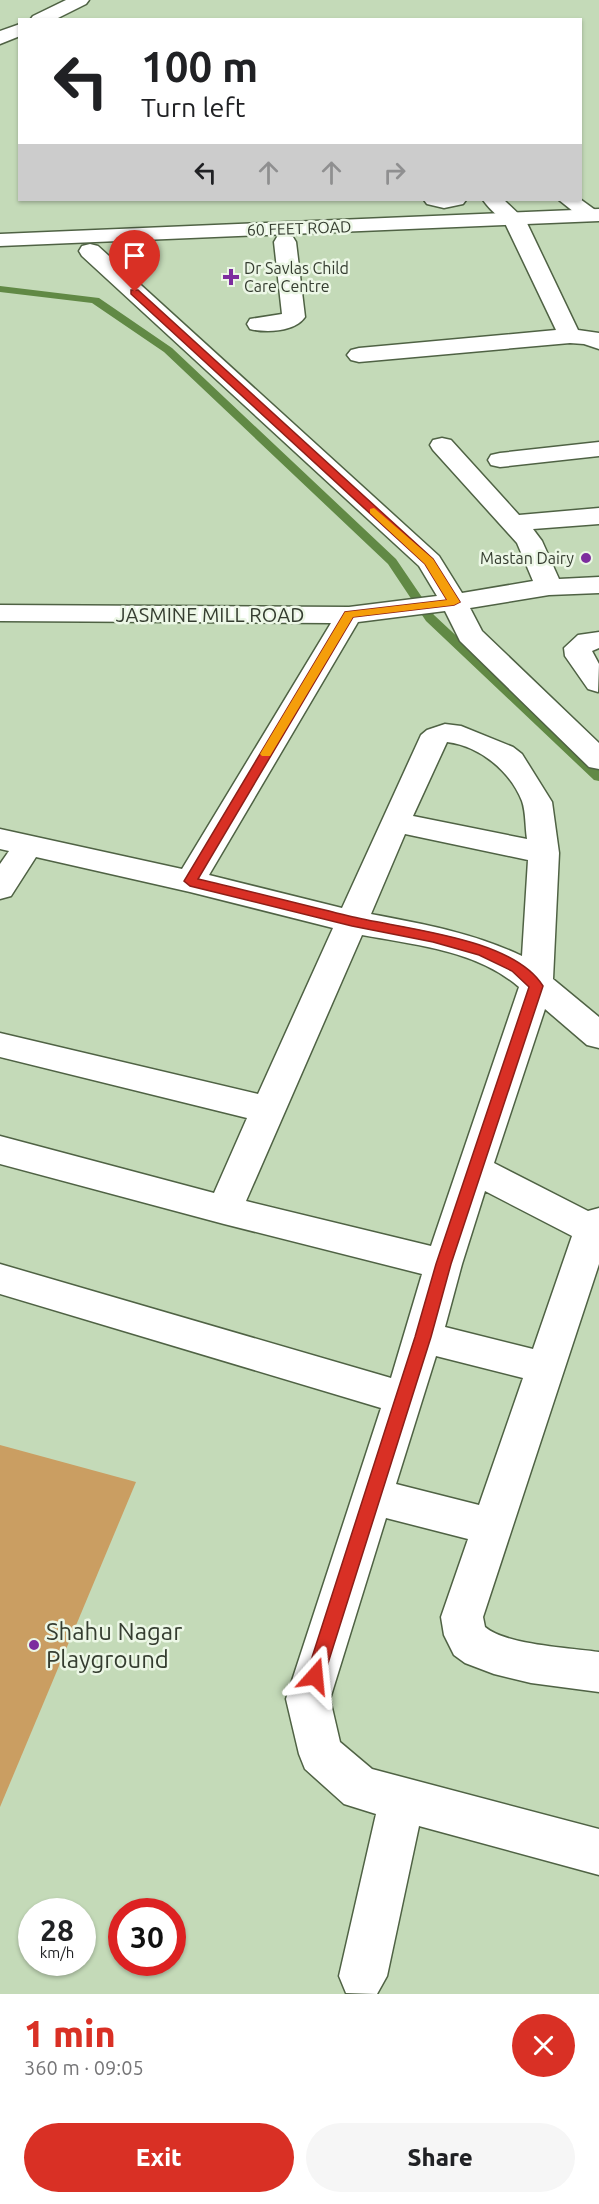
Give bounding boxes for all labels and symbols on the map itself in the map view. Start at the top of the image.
street label: 60 FEET ROAD [246,217,352,239]
pin [109,230,160,292]
place label: Dr Savlas Child Care Centre [244,259,349,295]
marker: Dr Savlas Child Care Centre [222,268,240,286]
place label: Mastan Dairy [480,549,574,567]
marker: Mastan Dairy [579,551,593,565]
street label: JASMINE MILL ROAD [116,603,304,626]
place label: Shahu Nagar Playground [46,1618,182,1673]
marker: Shahu Nagar Playground [27,1638,41,1652]
position arrow [283,1644,347,1708]
speed limit sign: 30 [108,1898,186,1976]

